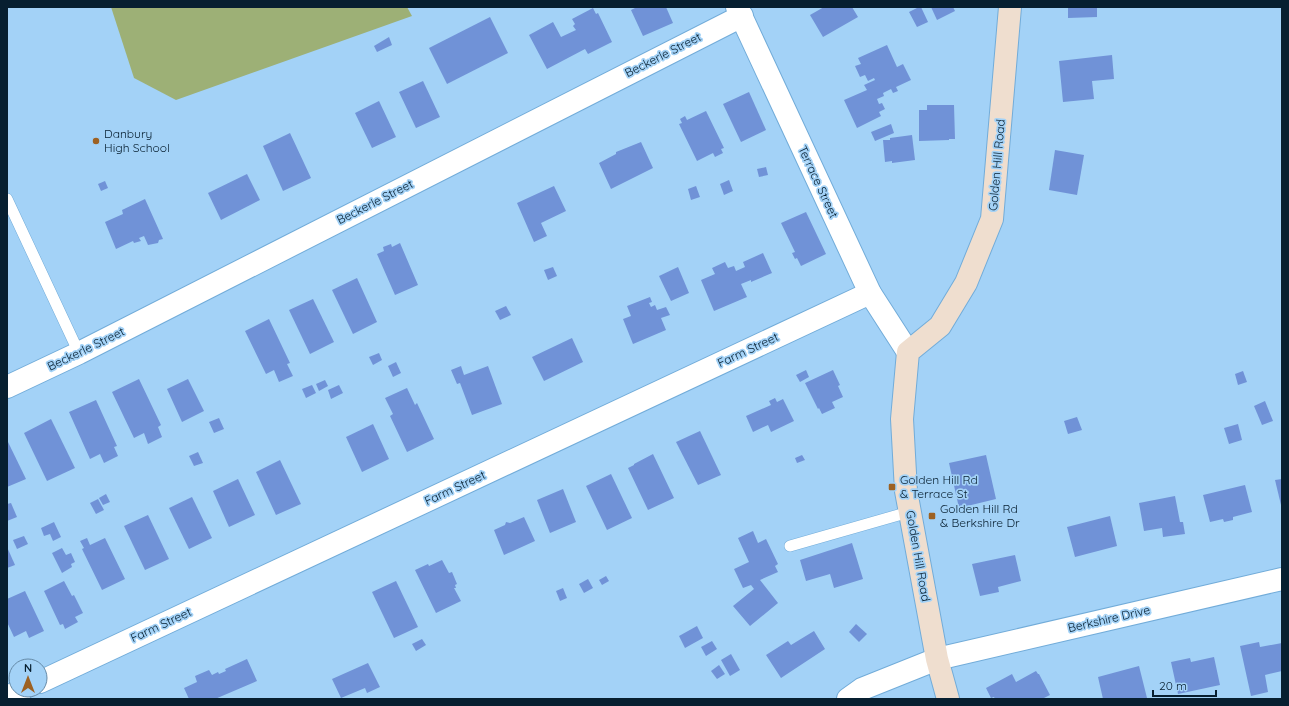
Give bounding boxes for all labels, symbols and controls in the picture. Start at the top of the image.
street label: Beckerle Street [622,29,704,80]
street label: Golden Hill Road [985,118,1008,212]
place label: Danbury High School [104,126,170,155]
marker: Danbury High School [91,136,101,146]
street label: Terrace Street [795,143,842,220]
street label: Beckerle Street [334,176,416,227]
street label: Beckerle Street [45,323,127,374]
street label: Farm Street [715,329,781,370]
street label: Farm Street [422,467,488,508]
place label: Golden Hill Rd & Terrace St [900,472,978,501]
marker: Golden Hill Rd & Terrace St [887,482,897,492]
place label: Golden Hill Rd & Berkshire Dr [940,501,1020,530]
street label: Golden Hill Road [903,509,934,603]
marker: Golden Hill Rd & Berkshire Dr [927,511,937,521]
street label: Berkshire Drive [1066,602,1152,635]
street label: Farm Street [128,604,194,645]
north arrow [8,658,48,698]
text: N [24,661,32,675]
scale bar [1153,672,1216,698]
text: 20 m [1159,678,1187,693]

